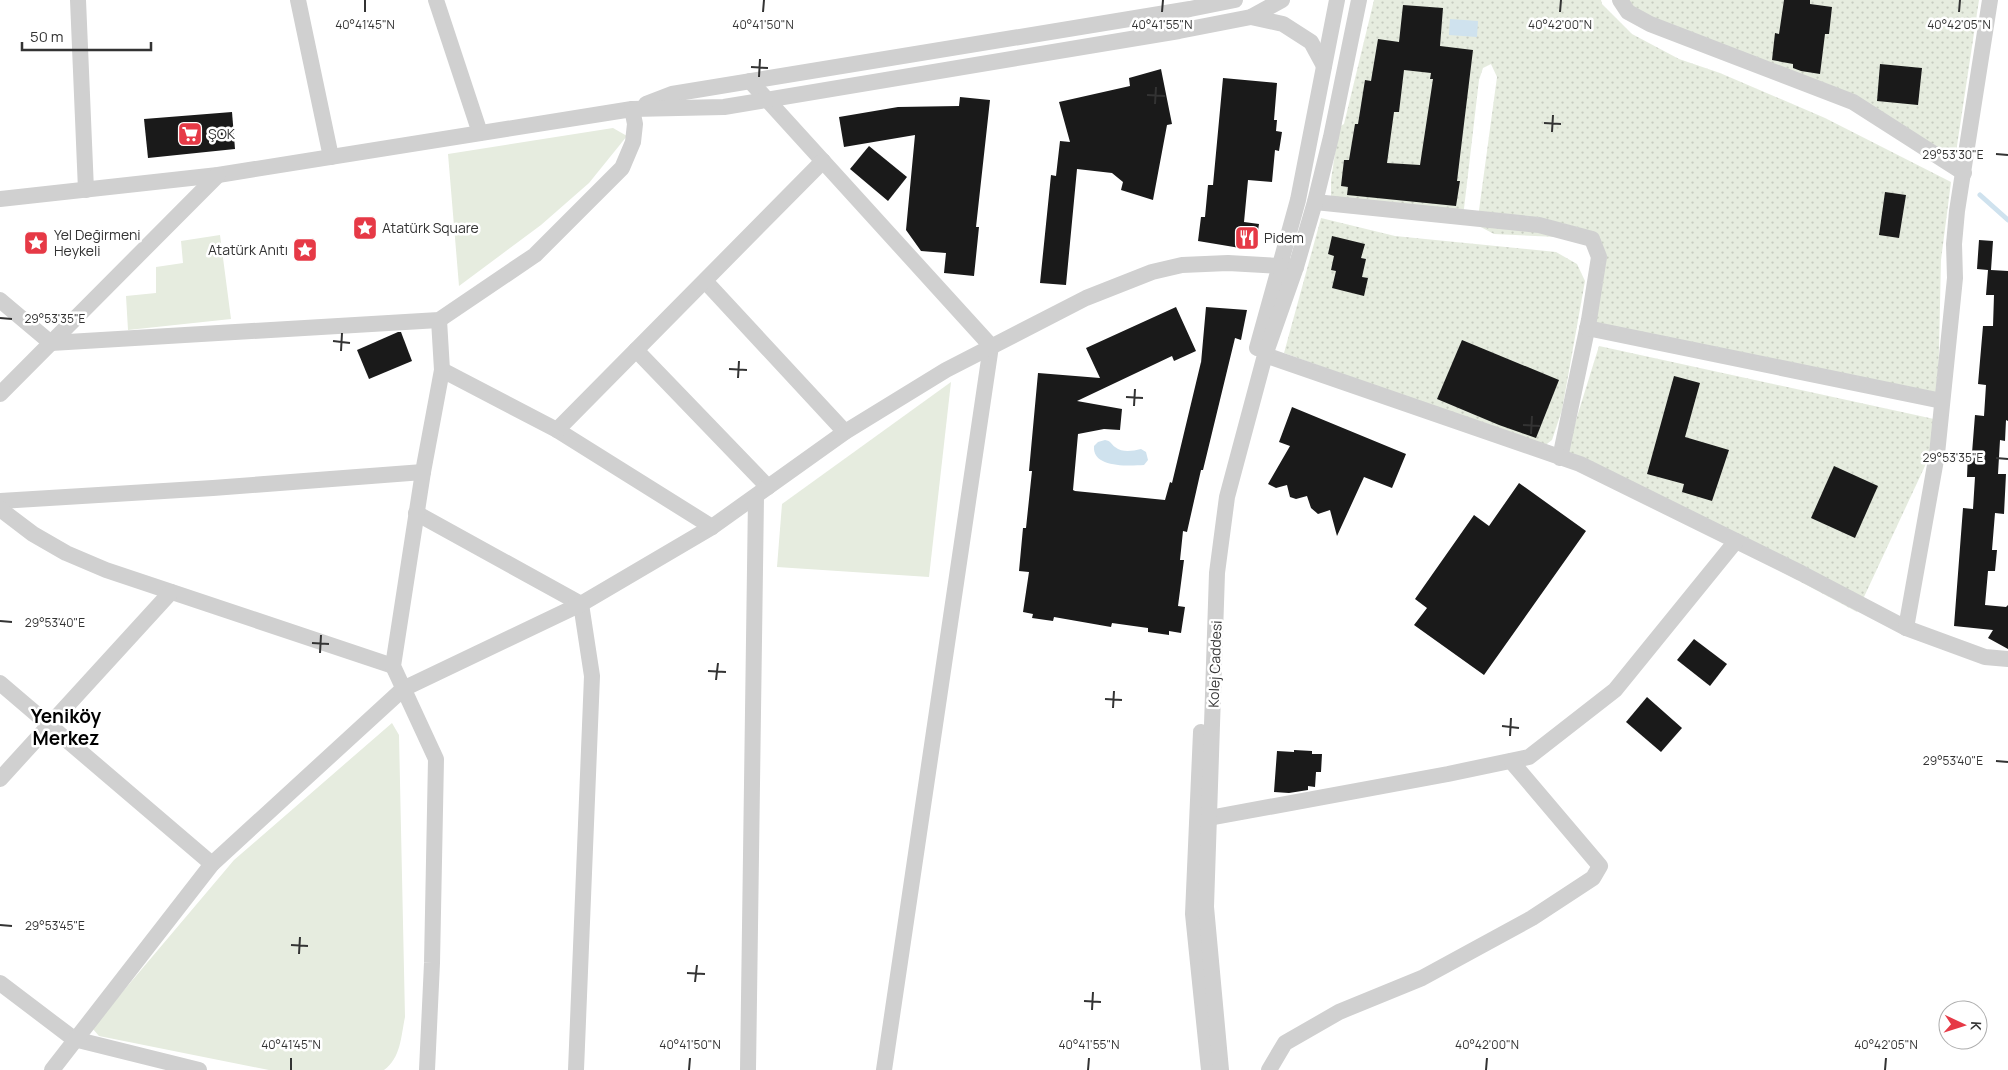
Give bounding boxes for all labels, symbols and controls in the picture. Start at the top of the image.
text: 40°41'45"N [335,16,395,33]
text: 40°41'50"N [732,16,794,33]
text: 40°41'55"N [1132,16,1192,33]
text: 40°42'00"N [1528,16,1592,33]
text: 40°42'05"N [1927,16,1991,33]
scale bar [22,20,151,52]
text: 50 m [30,26,64,47]
supermarket icon: ŞOK [177,121,203,147]
place label: ŞOK [208,124,236,143]
text: 29°53'30"E [1922,146,1984,163]
place icon: Atatürk Square [352,215,378,241]
place label: Atatürk Square [382,218,479,237]
place label: Yel Değirmeni Heykeli [54,225,141,260]
restaurant icon: Pidem [1234,225,1260,251]
place label: Pidem [1264,228,1304,247]
place icon: Yel Değirmeni Heykeli [23,230,49,256]
place icon: Atatürk Anıtı [292,237,318,263]
place label: Atatürk Anıtı [208,240,288,259]
text: 29°53'35"E [25,310,86,327]
text: 29°53'35"E [1923,449,1984,466]
text: 29°53'40"E [25,614,85,631]
street label: Kolej Caddesi [1203,620,1226,708]
district label: Yeniköy Merkez [31,703,102,751]
text: 29°53'40"E [1923,752,1983,769]
text: 29°53'45"E [25,917,85,934]
north arrow [1938,1000,1988,1050]
text: K [1967,1021,1986,1032]
text: 40°41'45"N [261,1036,321,1053]
text: 40°41'50"N [659,1036,721,1053]
text: 40°41'55"N [1059,1036,1119,1053]
text: 40°42'00"N [1455,1036,1519,1053]
text: 40°42'05"N [1854,1036,1918,1053]

